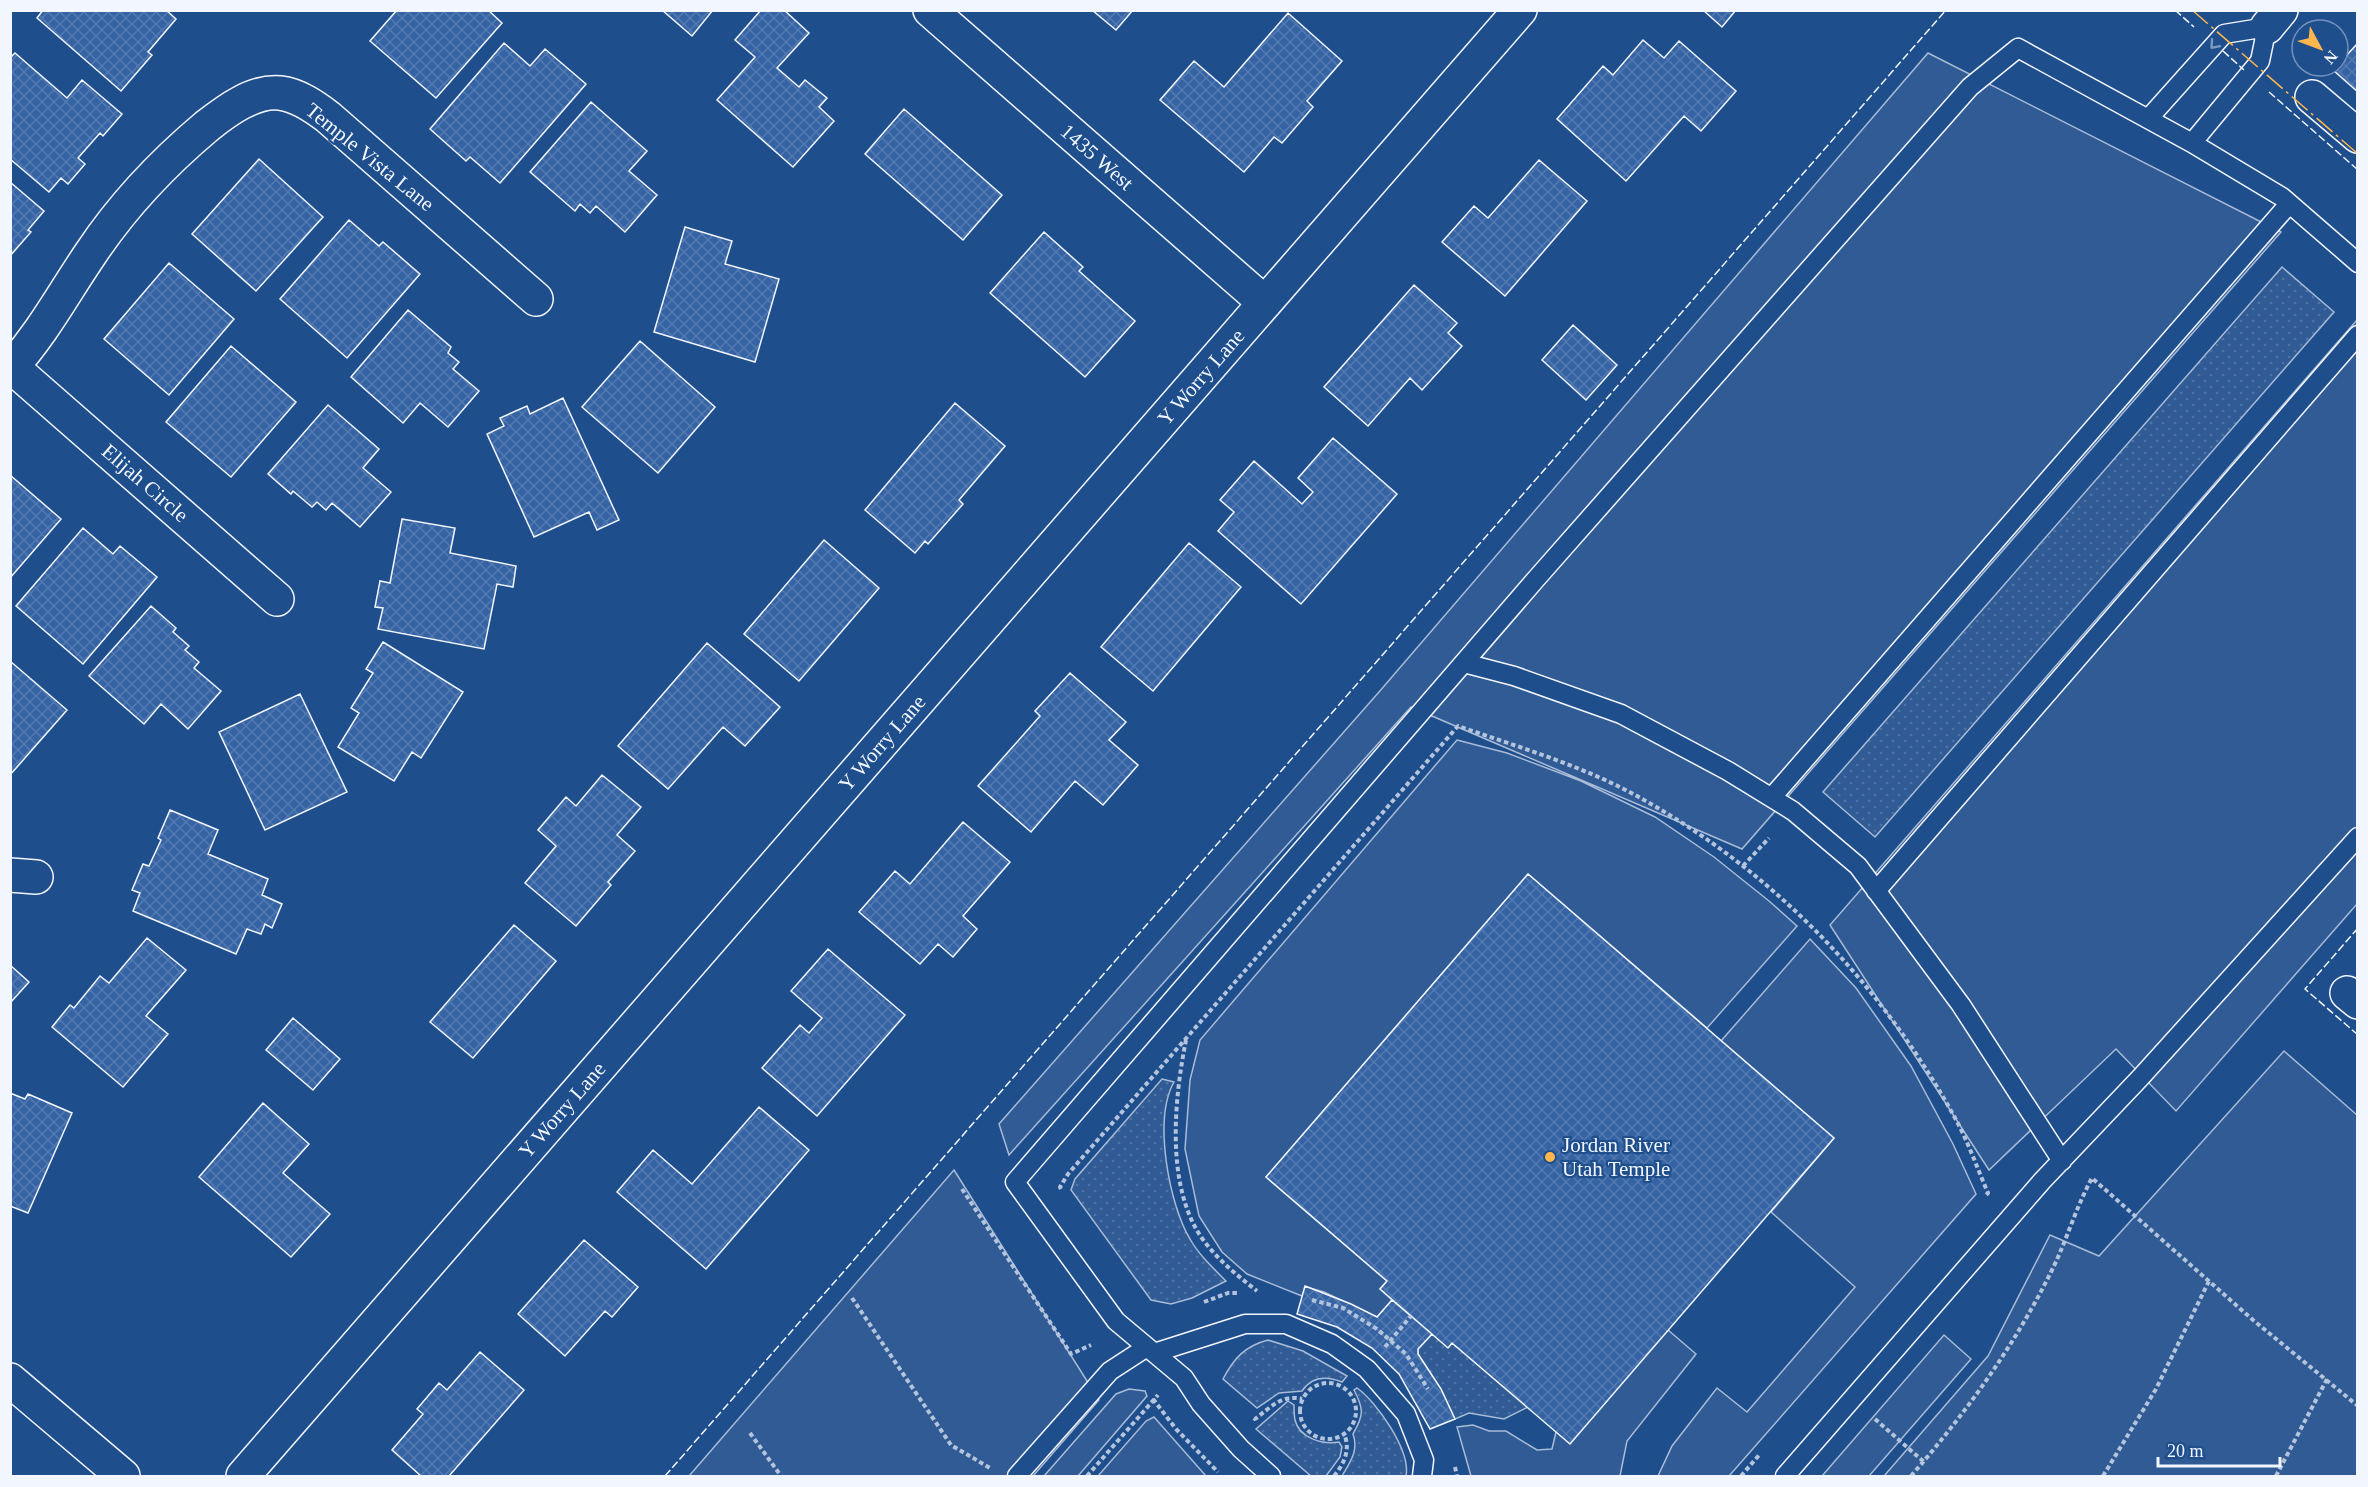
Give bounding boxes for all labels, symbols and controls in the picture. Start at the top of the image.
north arrow [2290,18,2350,78]
one-way arrow [2211,38,2222,49]
text: N [2320,48,2341,68]
street label: Temple Vista Lane [301,98,439,216]
street label: 1435 West [1056,119,1138,195]
street label: Y Worry Lane [1153,324,1249,430]
street label: Elijah Circle [97,439,193,527]
street label: Y Worry Lane [834,690,930,796]
street label: Y Worry Lane [514,1057,610,1163]
place label: Jordan River Utah Temple [1562,1133,1670,1181]
marker: Jordan River Utah Temple [1543,1150,1557,1164]
scale bar [2158,1430,2280,1468]
text: 20 m [2167,1441,2204,1461]

